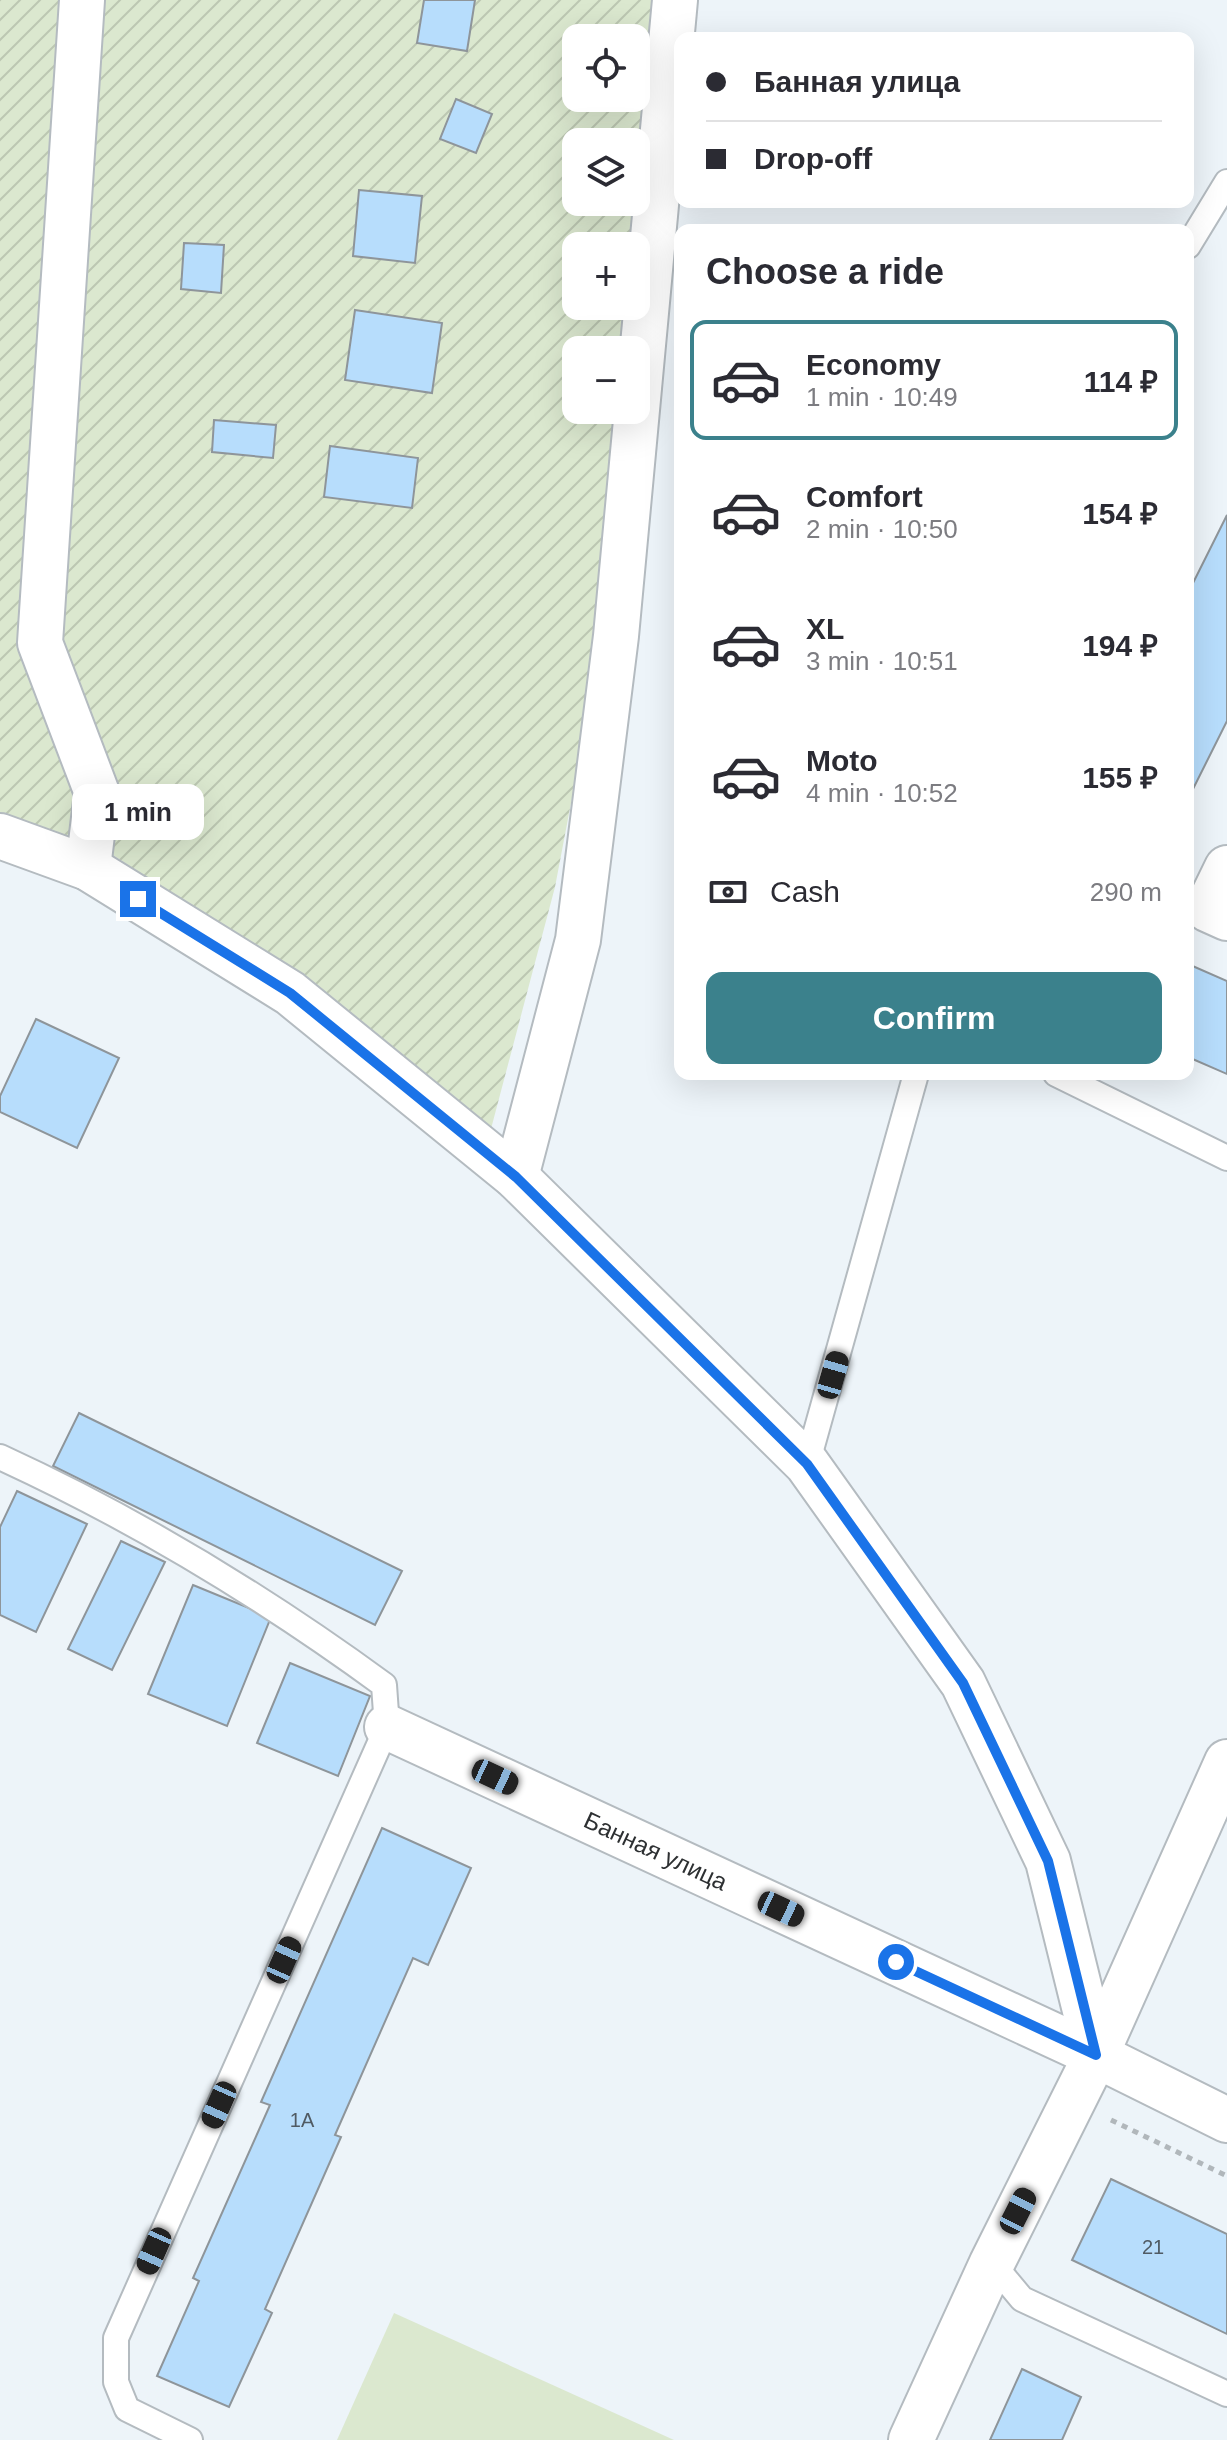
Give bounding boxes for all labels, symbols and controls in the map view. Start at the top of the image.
map controls [562,24,650,424]
button: locate [562,24,650,112]
text: Банная улица [754,65,960,98]
button: layers [562,128,650,216]
text: Drop-off [754,142,872,175]
button: + [562,232,650,320]
text: Choose a ride [706,251,944,292]
button: − [562,336,650,424]
icon: car [710,344,782,416]
text: Economy [806,348,941,381]
text: 114 ₽ [1084,365,1158,398]
text: 1 min · 10:49 [806,382,958,412]
icon: car [710,476,782,548]
text: Comfort [806,480,923,513]
text: 154 ₽ [1082,497,1158,530]
text: 2 min · 10:50 [806,514,958,544]
icon: car [710,608,782,680]
text: XL [806,612,844,645]
text: 194 ₽ [1082,629,1158,662]
text: 3 min · 10:51 [806,646,958,676]
icon: car [710,740,782,812]
text: Moto [806,744,878,777]
text: 155 ₽ [1082,761,1158,794]
text: 4 min · 10:52 [806,778,958,808]
callout: 1 min [72,783,204,839]
text: 1 min [104,797,172,827]
icon: cash [706,870,750,914]
text: Cash [770,875,840,908]
text: 290 m [1090,877,1162,907]
route end [120,881,156,917]
button: Confirm [706,972,1162,1064]
car [815,1349,851,1401]
car [468,1756,522,1798]
street label: Банная улица [580,1806,732,1896]
car [754,1888,808,1930]
car [263,1933,305,1987]
route start [878,1944,914,1980]
car [198,2078,240,2132]
house number: 1А [290,2109,315,2131]
car [996,2184,1040,2238]
car [133,2224,175,2278]
house number: 21 [1142,2236,1164,2258]

